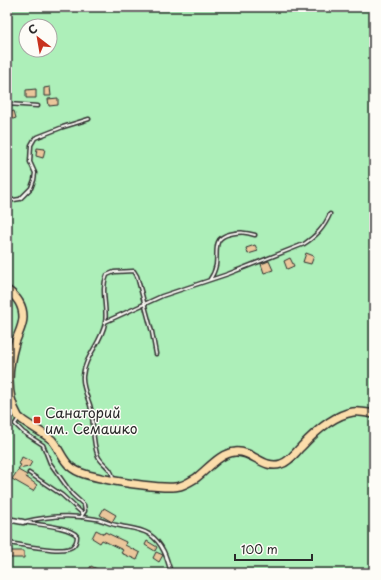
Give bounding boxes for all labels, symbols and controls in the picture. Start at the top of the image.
north arrow [18,18,58,58]
text: С [25,20,41,38]
place label: Санаторий им. Семашко [45,402,138,439]
marker: Санаторий им. Семашко [32,415,42,425]
scale bar [235,536,312,562]
text: 100 m [241,540,278,558]

